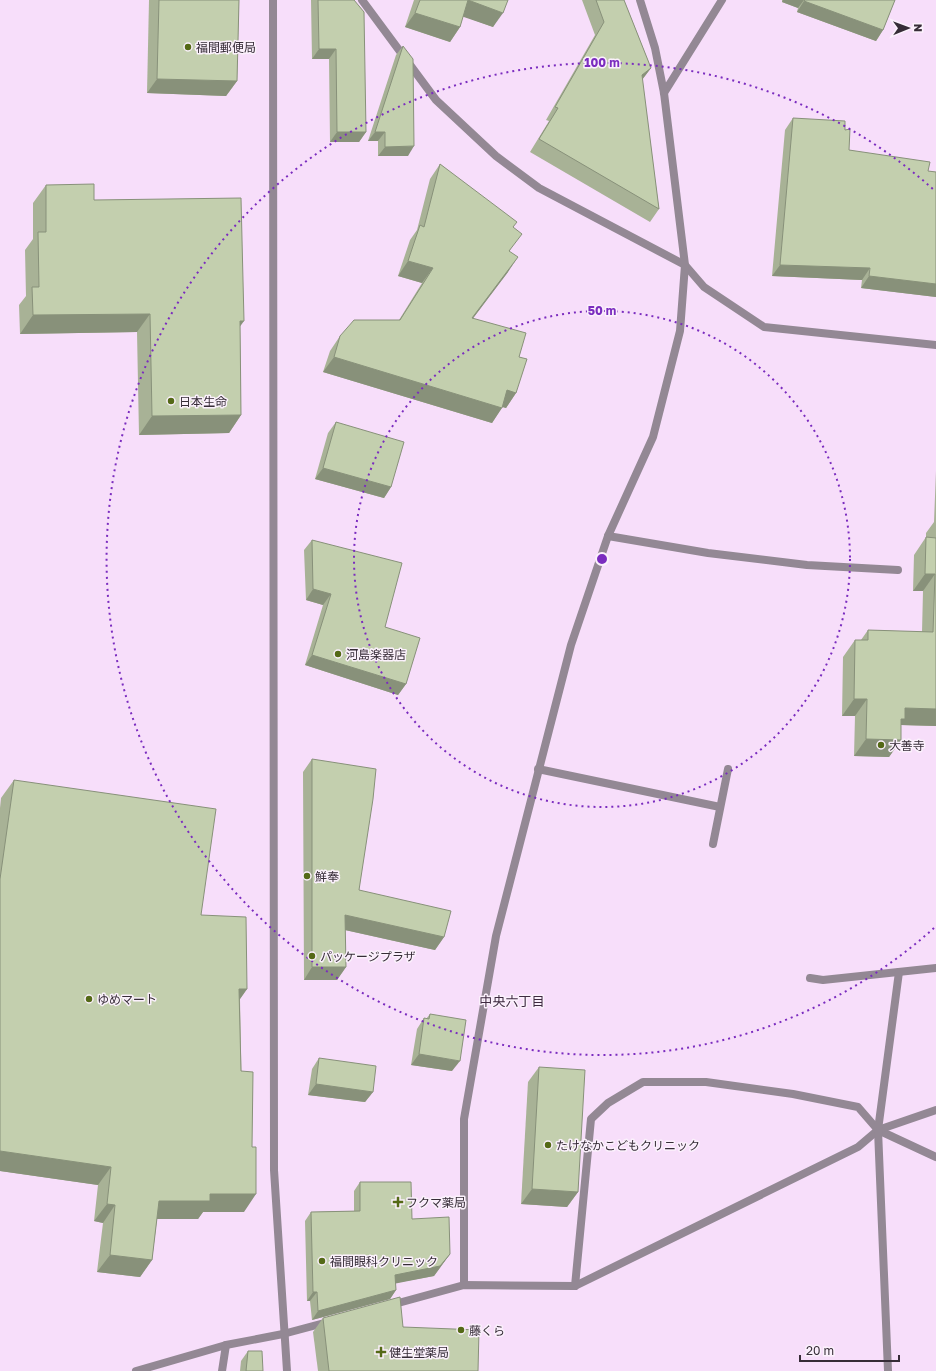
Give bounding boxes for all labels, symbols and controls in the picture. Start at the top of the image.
north arrow [888,8,928,48]
text: N [912,24,925,32]
place label: 福間郵便局 [196,40,256,55]
marker: 福間郵便局 [183,42,193,52]
text: 100 m [584,55,620,70]
text: 50 m [588,303,616,318]
place label: 日本生命 [179,394,227,409]
marker: 日本生命 [166,396,176,406]
centre of rings [595,552,609,566]
place label: 河島楽器店 [346,647,406,662]
marker: 河島楽器店 [333,649,343,659]
place label: 大善寺 [889,738,925,753]
marker: 大善寺 [876,740,886,750]
place label: 鮮奉 [315,869,339,884]
marker: 鮮奉 [302,871,312,881]
place label: パッケージプラザ [320,949,416,964]
marker: パッケージプラザ [307,951,317,961]
place label: ゆめマート [97,992,157,1007]
district label: 中央六丁目 [479,993,545,1009]
marker: ゆめマート [84,994,94,1004]
place label: たけなかこどもクリニック [556,1138,700,1153]
marker: たけなかこどもクリニック [543,1140,553,1150]
place label: フクマ薬局 [406,1195,466,1210]
marker: フクマ薬局 [393,1197,403,1207]
place label: 福間眼科クリニック [330,1254,438,1269]
marker: 福間眼科クリニック [317,1256,327,1266]
place label: 藤くら [469,1323,505,1338]
marker: 藤くら [456,1325,466,1335]
scale bar [800,1337,899,1363]
text: 20 m [806,1343,834,1358]
place label: 健生堂薬局 [389,1345,449,1360]
marker: 健生堂薬局 [376,1347,386,1357]

